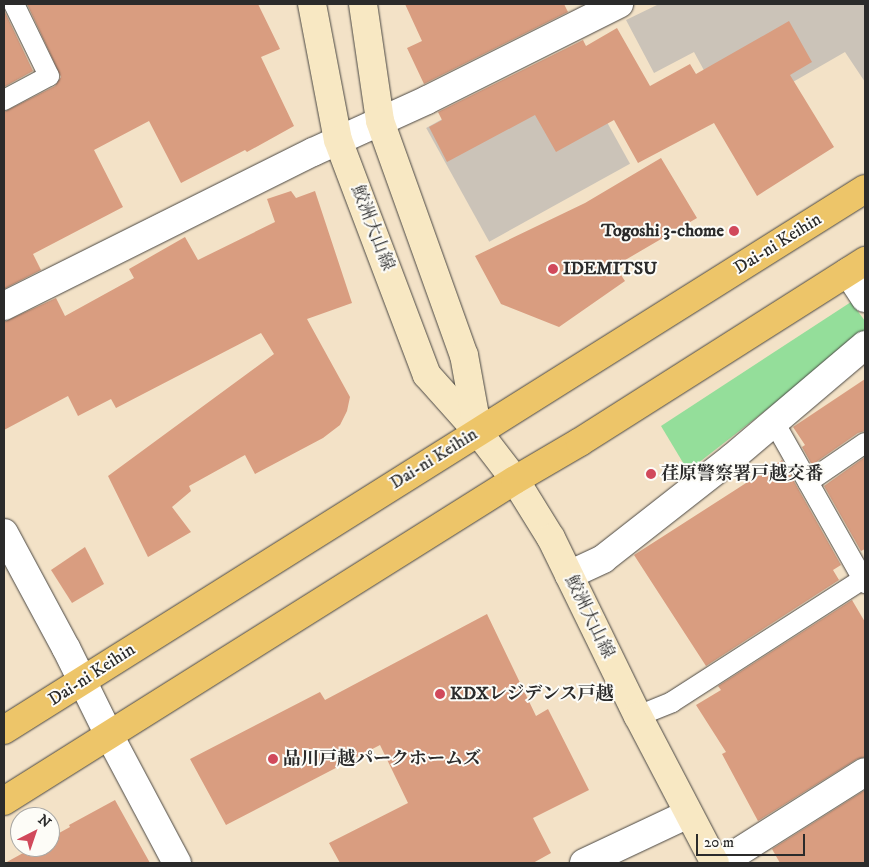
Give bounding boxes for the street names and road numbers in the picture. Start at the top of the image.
street label: 鮫洲大山線 [346,182,398,274]
street label: Dai-ni Keihin [730,209,826,279]
street label: Dai-ni Keihin [386,424,482,494]
street label: 鮫洲大山線 [560,572,618,662]
street label: Dai-ni Keihin [45,639,139,711]

